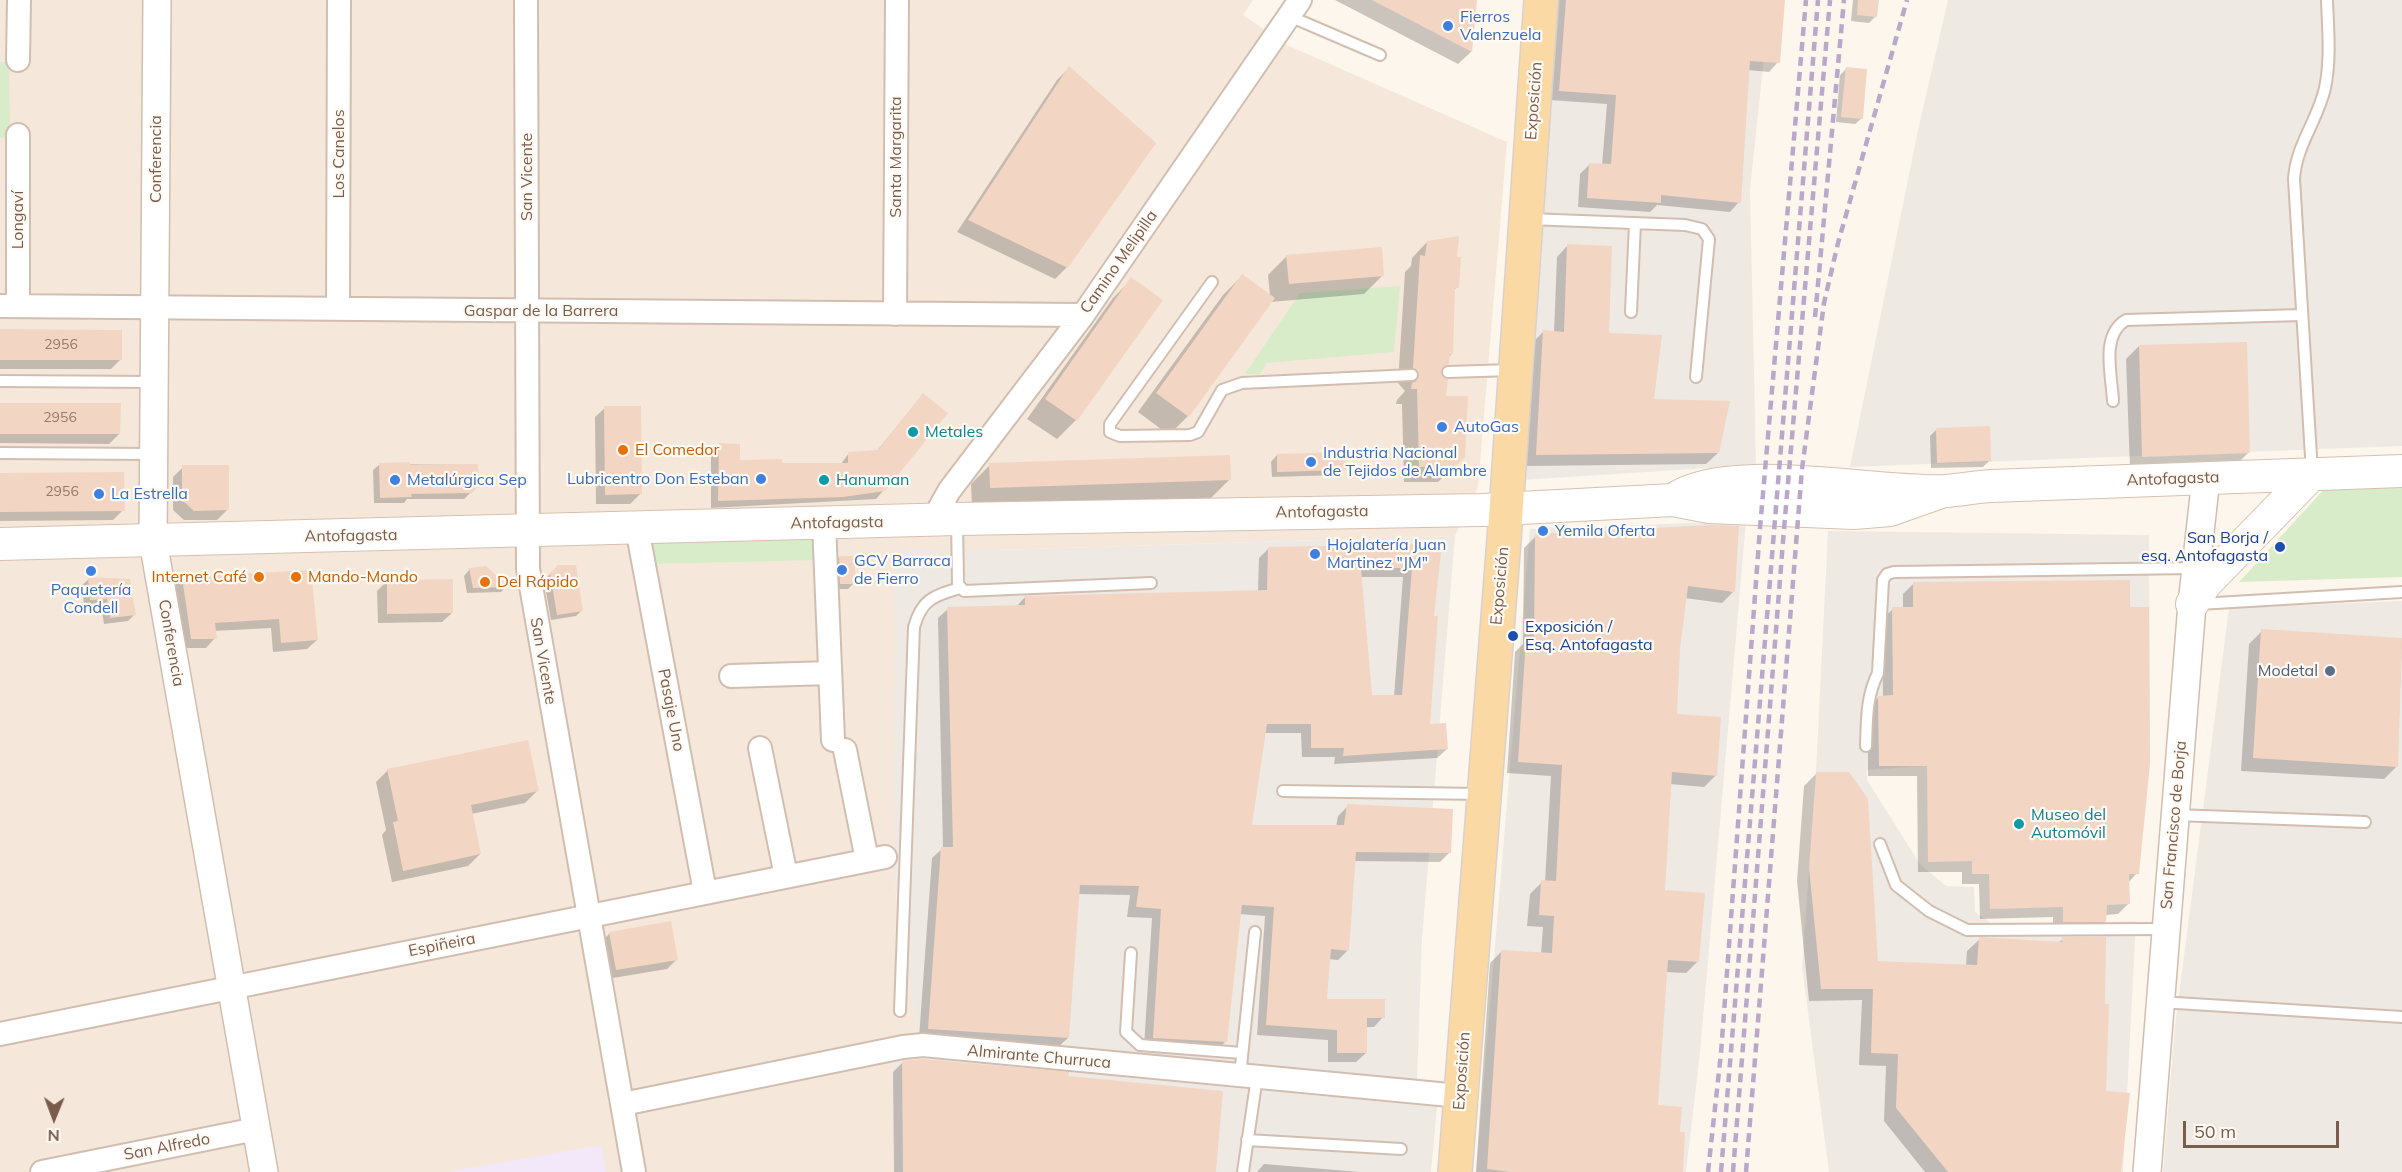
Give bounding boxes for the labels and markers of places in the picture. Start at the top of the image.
place label: Fierros Valenzuela [1460,7,1541,45]
marker: Fierros Valenzuela [1441,19,1455,33]
place label: AutoGas [1454,417,1519,437]
marker: AutoGas [1435,420,1449,434]
place label: Metales [925,422,983,442]
marker: Metales [906,425,920,439]
place label: El Comedor [635,440,719,460]
marker: El Comedor [616,443,630,457]
place label: Industria Nacional de Tejidos de Alambre [1323,443,1487,481]
marker: Industria Nacional de Tejidos de Alambre [1304,455,1318,469]
place label: Lubricentro Don Esteban [567,469,749,489]
place label: Metalúrgica Sep [407,470,527,490]
place label: Hanuman [836,470,909,490]
marker: Lubricentro Don Esteban [754,472,768,486]
marker: Metalúrgica Sep [388,473,402,487]
marker: Hanuman [817,473,831,487]
place label: La Estrella [111,484,188,504]
marker: La Estrella [92,487,106,501]
place label: Yemila Oferta [1555,521,1655,541]
marker: Yemila Oferta [1536,524,1550,538]
place label: San Borja / esq. Antofagasta [2141,528,2268,566]
place label: Hojalatería Juan Martinez "JM" [1327,535,1446,573]
marker: San Borja / esq. Antofagasta [2273,540,2287,554]
marker: Hojalatería Juan Martinez "JM" [1308,547,1322,561]
place label: GCV Barraca de Fierro [854,551,951,589]
marker: GCV Barraca de Fierro [835,563,849,577]
marker: Paquetería Condell [84,564,98,578]
place label: Internet Café [151,567,247,587]
place label: Mando-Mando [308,567,418,587]
marker: Internet Café [252,570,266,584]
marker: Mando-Mando [289,570,303,584]
place label: Del Rápido [497,572,578,592]
marker: Del Rápido [478,575,492,589]
place label: Paquetería Condell [51,580,131,618]
place label: Exposición / Esq. Antofagasta [1525,617,1653,655]
marker: Exposición / Esq. Antofagasta [1506,629,1520,643]
place label: Modetal [2258,661,2318,681]
marker: Modetal [2323,664,2337,678]
place label: Museo del Automóvil [2031,805,2106,843]
marker: Museo del Automóvil [2012,817,2026,831]

